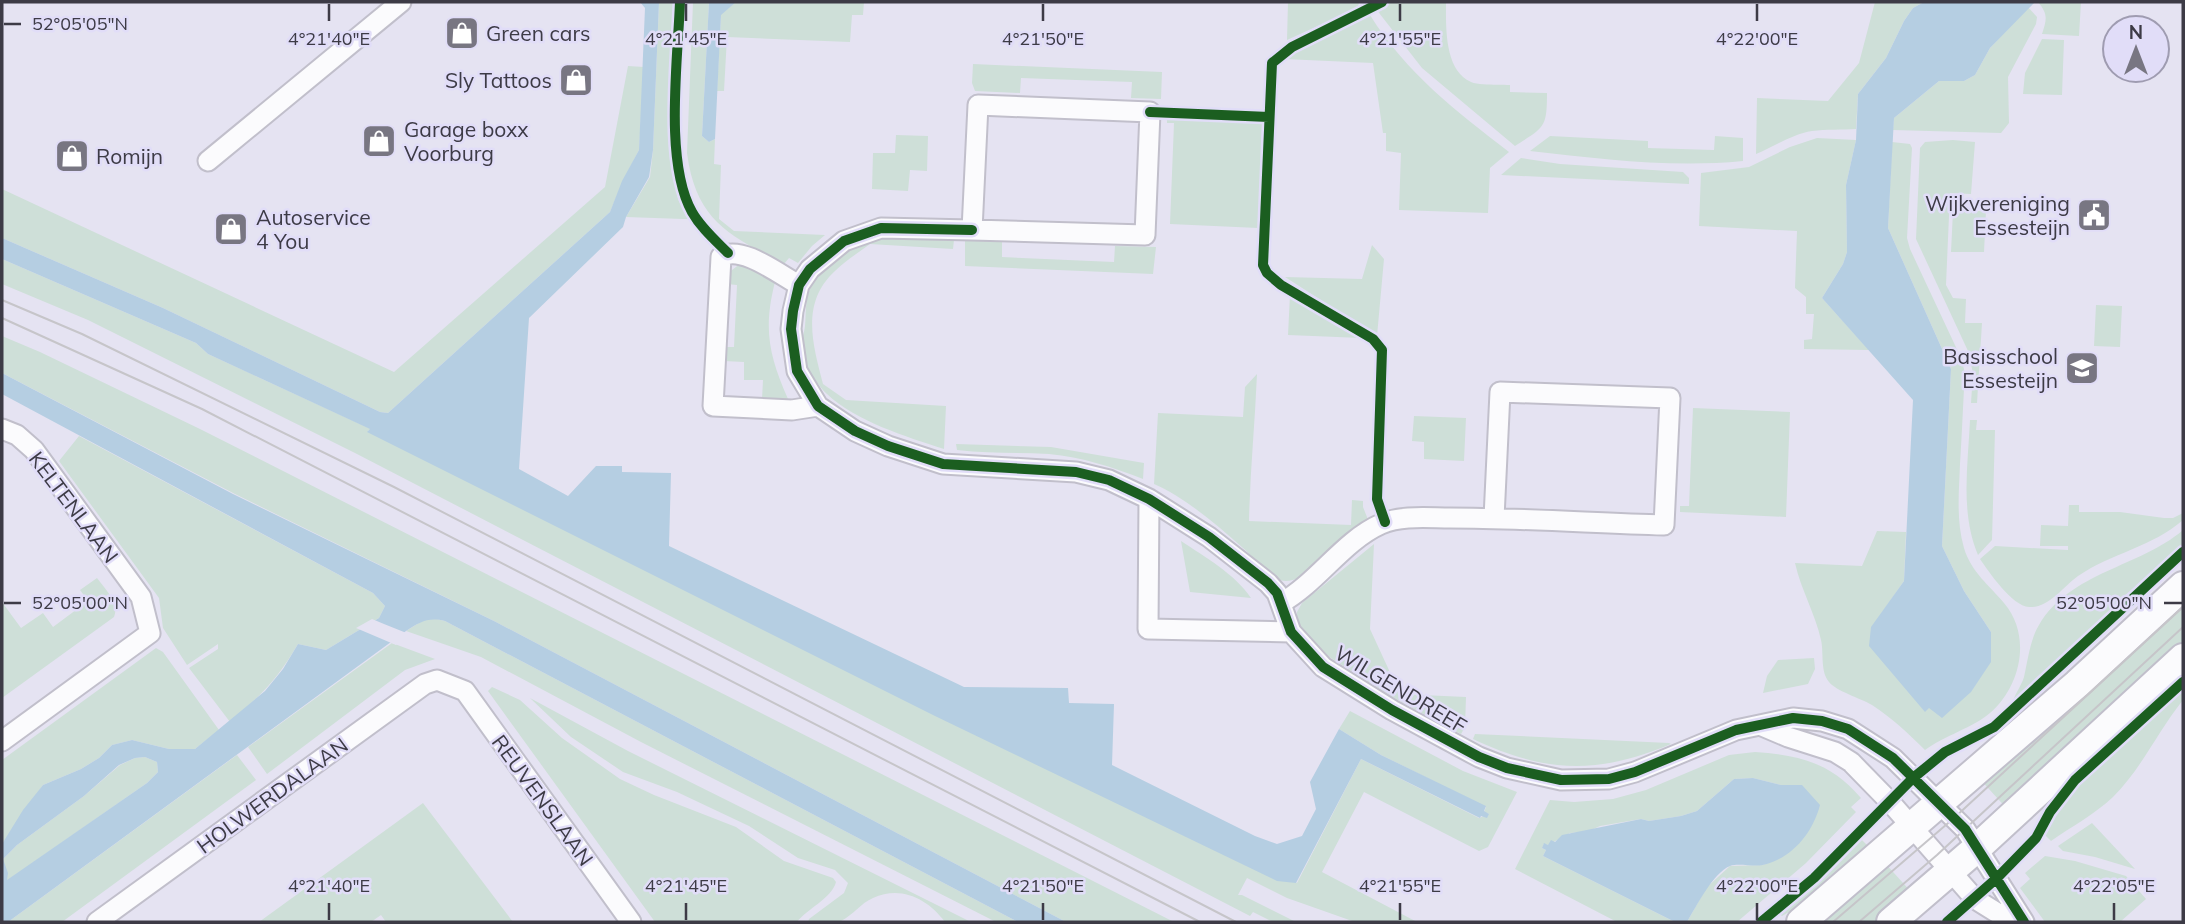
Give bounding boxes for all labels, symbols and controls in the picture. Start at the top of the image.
text: 52°05'05"N [32,12,128,35]
shop icon: Green cars [443,14,481,52]
north arrow [2101,14,2171,84]
place label: Green cars [486,20,590,46]
text: N [2129,20,2143,44]
text: 4°21'40"E [288,27,370,50]
text: 4°21'45"E [645,27,727,50]
text: 4°21'50"E [1002,27,1084,50]
text: 4°21'55"E [1359,27,1441,50]
text: 4°22'00"E [1716,27,1798,50]
shop icon: Sly Tattoos [557,61,595,99]
place label: Sly Tattoos [445,67,552,93]
place label: Garage boxx Voorburg [404,116,528,166]
shop icon: Garage boxx Voorburg [360,122,398,160]
shop icon: Romijn [53,137,91,175]
place label: Romijn [96,143,163,169]
place label: Wijkvereniging Essesteijn [1925,190,2070,240]
public building icon: Wijkvereniging Essesteijn [2075,196,2113,234]
place label: Autoservice 4 You [256,204,371,254]
shop icon: Autoservice 4 You [212,210,250,248]
place label: Basisschool Essesteijn [1943,343,2058,393]
school or university icon: Basisschool Essesteijn [2063,349,2101,387]
street label: KELTENLAAN [24,446,124,568]
text: 52°05'00"N [32,591,128,614]
text: 52°05'00"N [2056,591,2152,614]
street label: WILGENDREEF [1330,639,1472,739]
street label: REUVENSLAAN [487,729,599,871]
street label: HOLWERDALAAN [191,731,353,859]
text: 4°21'40"E [288,874,370,897]
text: 4°21'45"E [645,874,727,897]
text: 4°21'50"E [1002,874,1084,897]
text: 4°21'55"E [1359,874,1441,897]
text: 4°22'00"E [1716,874,1798,897]
text: 4°22'05"E [2073,874,2155,897]

